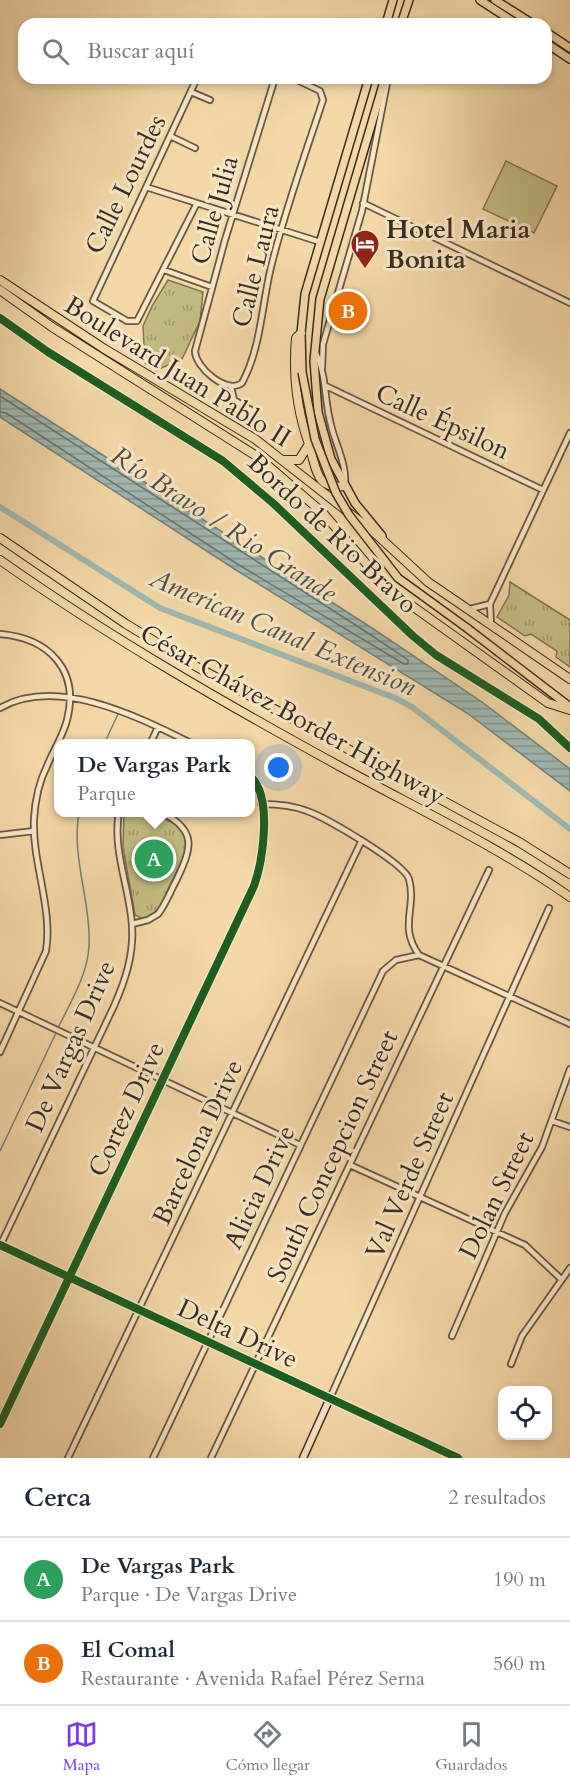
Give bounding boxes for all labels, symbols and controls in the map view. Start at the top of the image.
search box [18,18,552,84]
icon: search [39,35,72,68]
text: Buscar aquí [87,36,194,66]
street label: Calle Lourdes [77,109,174,260]
street label: Calle Julia [182,152,247,268]
street label: Calle Laura [223,201,288,331]
place label: Hotel Maria Bonita [386,212,531,277]
hotel icon: Hotel Maria Bonita [349,228,381,270]
street label: Boulevard Juan Pablo II [58,287,298,455]
pin: B [328,288,368,334]
street label: Calle Épsilon [370,375,516,468]
water label: Río Bravo / Rio Grande [104,437,344,612]
street label: Bordo de Rio Bravo [240,445,425,621]
water label: American Canal Extension [143,559,422,705]
street label: César Chávez Border Highway [134,616,452,813]
popup [54,739,255,817]
text: De Vargas Park [77,750,232,780]
your location [264,753,293,782]
text: Parque [77,780,136,807]
pin: A [134,836,174,882]
street label: De Vargas Drive [17,955,124,1137]
street label: South Concepcion Street [259,1024,406,1288]
street label: Cortez Drive [80,1036,173,1182]
street label: Barcelona Drive [144,1054,251,1231]
street label: Val Verde Street [357,1086,462,1264]
street label: Alicia Drive [216,1120,303,1255]
street label: Dolan Street [451,1126,542,1265]
street label: Delta Drive [172,1290,304,1377]
map controls [498,1386,552,1440]
button: locate [498,1386,552,1440]
text: Cerca [24,1480,91,1515]
text: 2 resultados [448,1484,546,1511]
text: De Vargas Park [81,1551,235,1581]
text: A [36,1566,51,1593]
text: 190 m [493,1566,546,1593]
text: Parque · De Vargas Drive [81,1581,297,1608]
text: El Comal [81,1635,175,1665]
text: B [36,1650,51,1677]
text: 560 m [493,1650,546,1677]
text: Restaurante · Avenida Rafael Pérez Serna [81,1665,425,1692]
tab: Mapa [63,1718,100,1776]
tab: Cómo llegar [225,1718,310,1776]
tab: Guardados [435,1718,507,1776]

